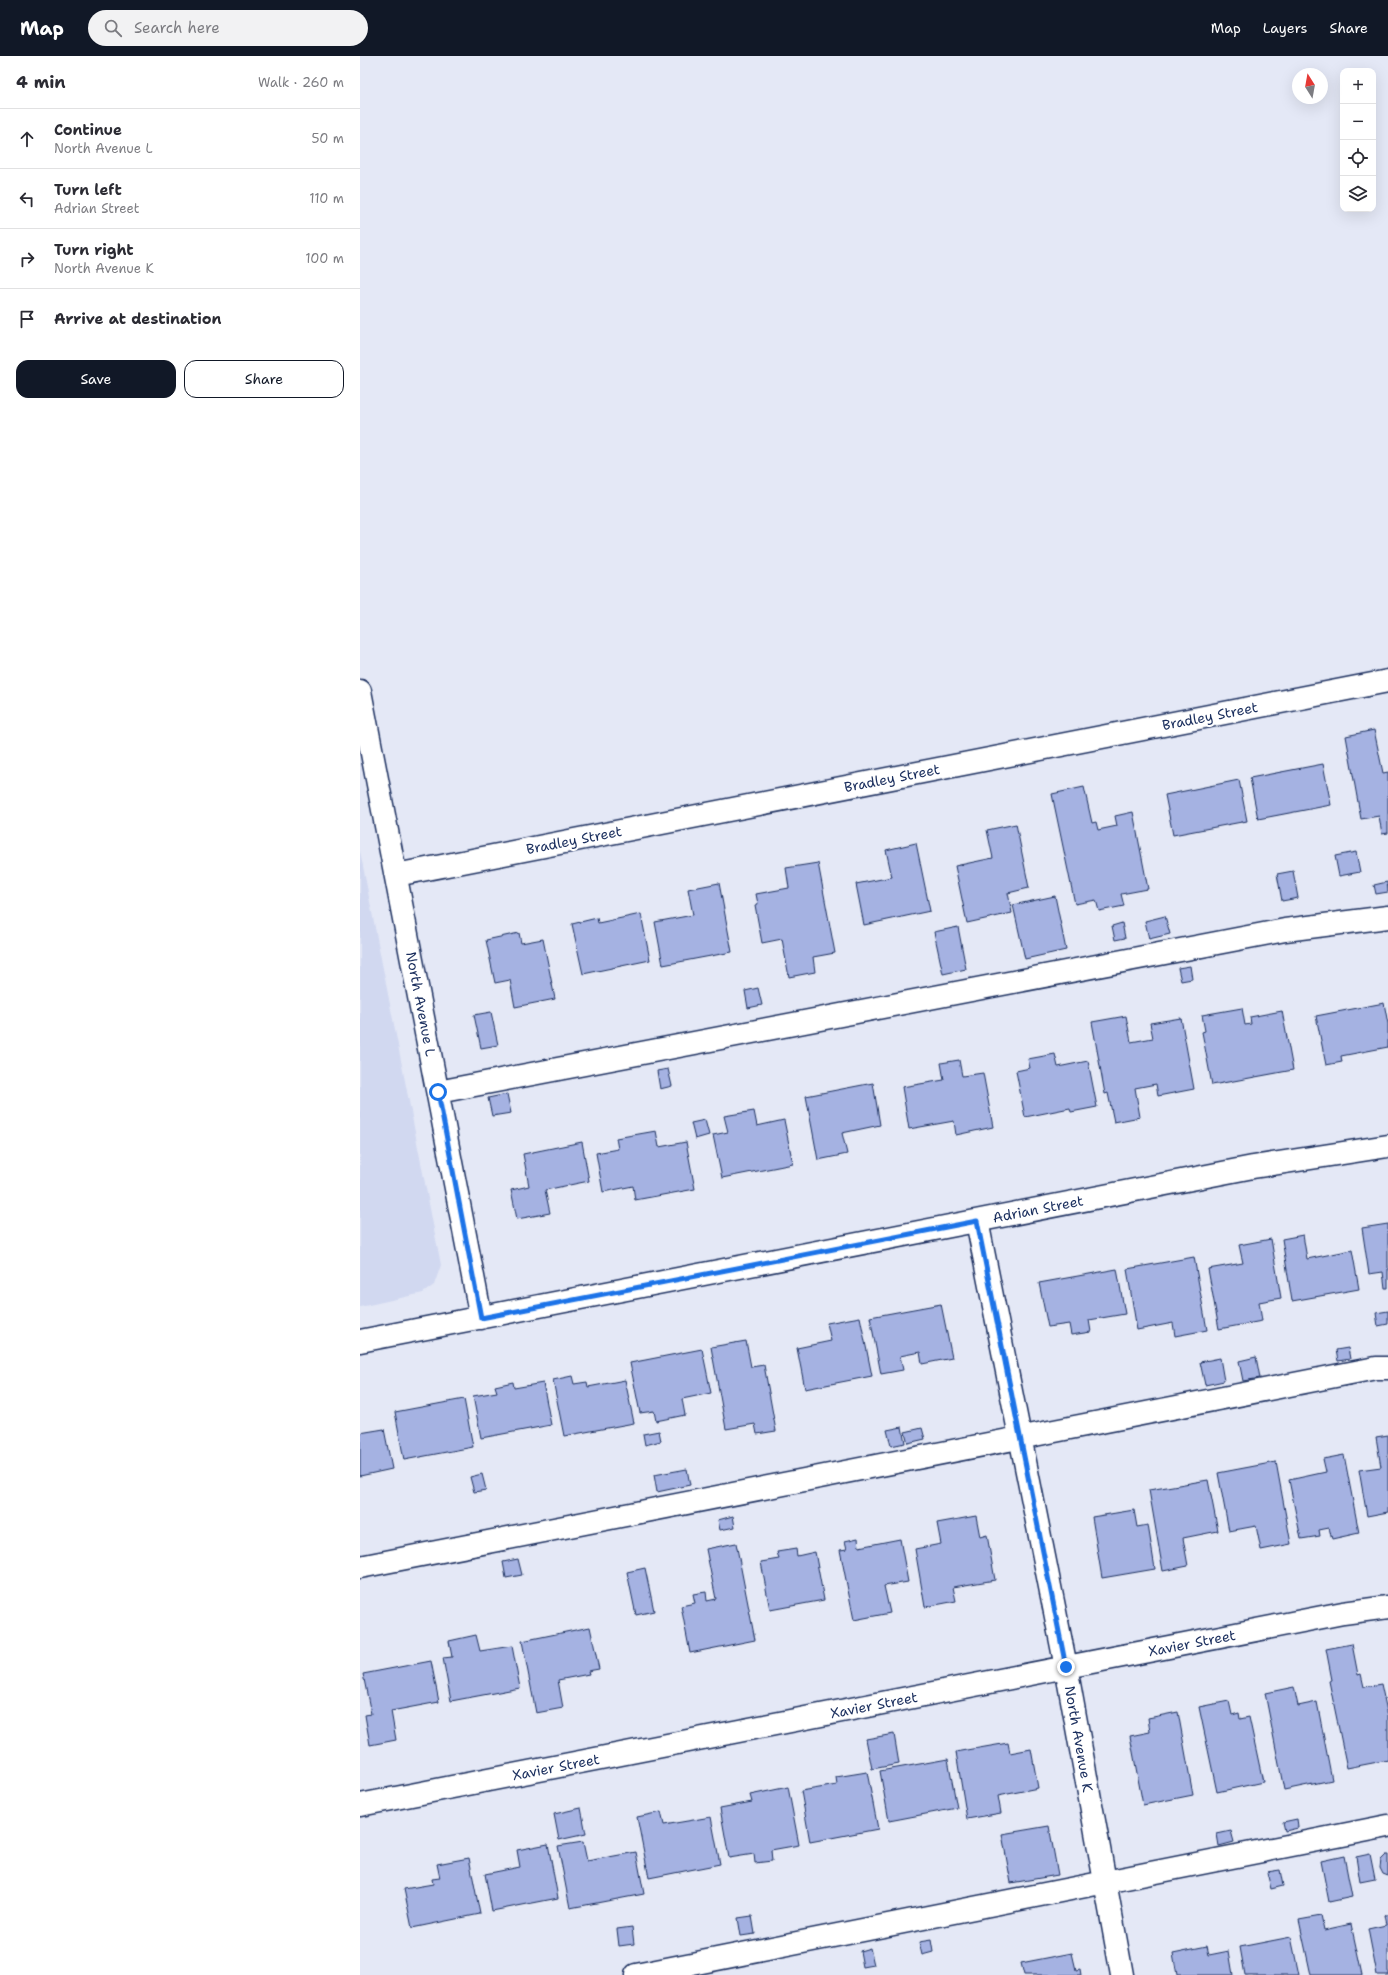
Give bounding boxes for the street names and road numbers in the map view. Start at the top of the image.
street label: Bradley Street [1161,698,1259,734]
street label: Bradley Street [843,760,941,796]
street label: Bradley Street [525,822,623,858]
street label: North Avenue L [402,950,440,1058]
street label: Adrian Street [991,1191,1085,1227]
street label: Xavier Street [1147,1626,1237,1660]
street label: North Avenue K [1061,1684,1097,1794]
street label: Xavier Street [829,1688,919,1722]
street label: Xavier Street [511,1750,601,1784]

